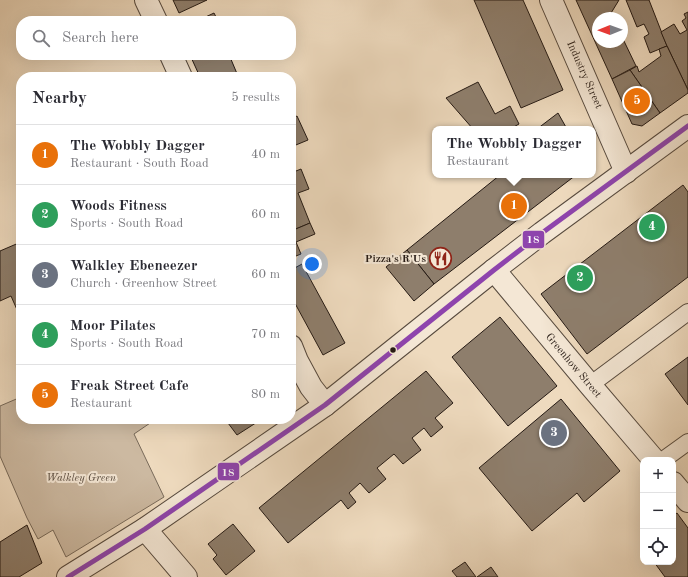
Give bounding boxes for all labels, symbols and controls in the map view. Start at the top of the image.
north arrow [592,12,628,48]
search box [16,16,296,60]
icon: search [30,27,52,49]
text: Search here [62,31,139,46]
street label: Industry Street [564,39,604,111]
pin: 5 [624,86,650,116]
text: Nearby [32,90,87,107]
text: 5 results [231,91,280,104]
popup [432,126,596,178]
text: The Wobbly Dagger [447,137,581,152]
text: The Wobbly Dagger [70,139,205,154]
text: 1 [41,148,49,161]
text: 40 m [251,148,280,161]
text: Restaurant [447,155,509,168]
text: Restaurant · South Road [70,157,209,170]
pin: 1 [501,191,527,221]
text: Woods Fitness [70,199,167,214]
text: 2 [41,208,49,221]
text: 60 m [251,208,280,221]
pin: 4 [639,212,665,242]
text: Sports · South Road [70,217,183,230]
line badge: 18 [522,230,545,249]
text: 18 [527,235,539,246]
restaurant icon: Pizza's R'Us [428,246,454,272]
your location [302,254,322,274]
place label: Pizza's R'Us [365,254,426,265]
text: Walkley Ebeneezer [70,259,197,274]
pin: 2 [567,263,593,293]
text: 3 [41,268,49,281]
text: 60 m [251,268,280,281]
text: Church · Greenhow Street [70,277,217,290]
text: Moor Pilates [70,319,155,334]
text: 4 [41,328,49,341]
text: 70 m [251,328,280,341]
street label: Greenhow Street [543,332,603,400]
text: Sports · South Road [70,337,183,350]
unlabelled marker [388,345,398,355]
text: Freak Street Cafe [70,379,189,394]
text: 5 [41,388,49,401]
text: 80 m [251,388,280,401]
text: Restaurant [70,397,132,410]
pin: 3 [541,418,567,448]
map controls [640,457,676,565]
button: + [640,457,676,493]
line badge: 18 [217,462,240,481]
text: 18 [222,468,234,479]
park label: Walkley Green [46,473,117,484]
button: − [640,493,676,529]
button: locate [640,529,676,565]

